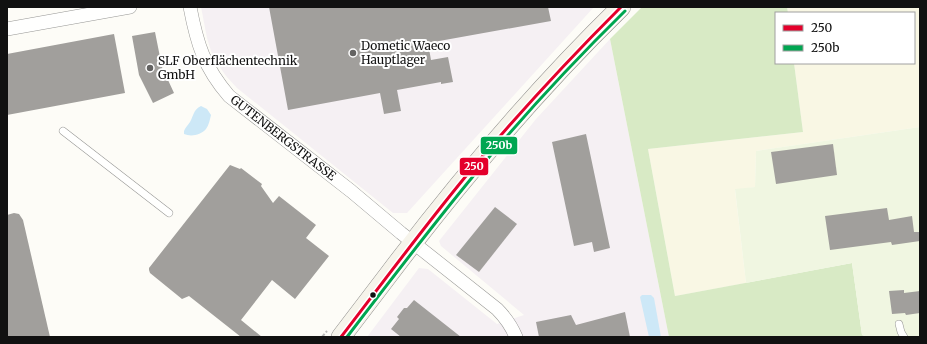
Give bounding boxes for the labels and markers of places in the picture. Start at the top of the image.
place label: Dometic Waeco Hauptlager [361,38,450,67]
marker: Dometic Waeco Hauptlager [348,48,358,58]
place label: SLF Oberflächentechnik GmbH [158,53,298,82]
marker: SLF Oberflächentechnik GmbH [145,63,155,73]
unlabelled marker [368,290,378,300]

